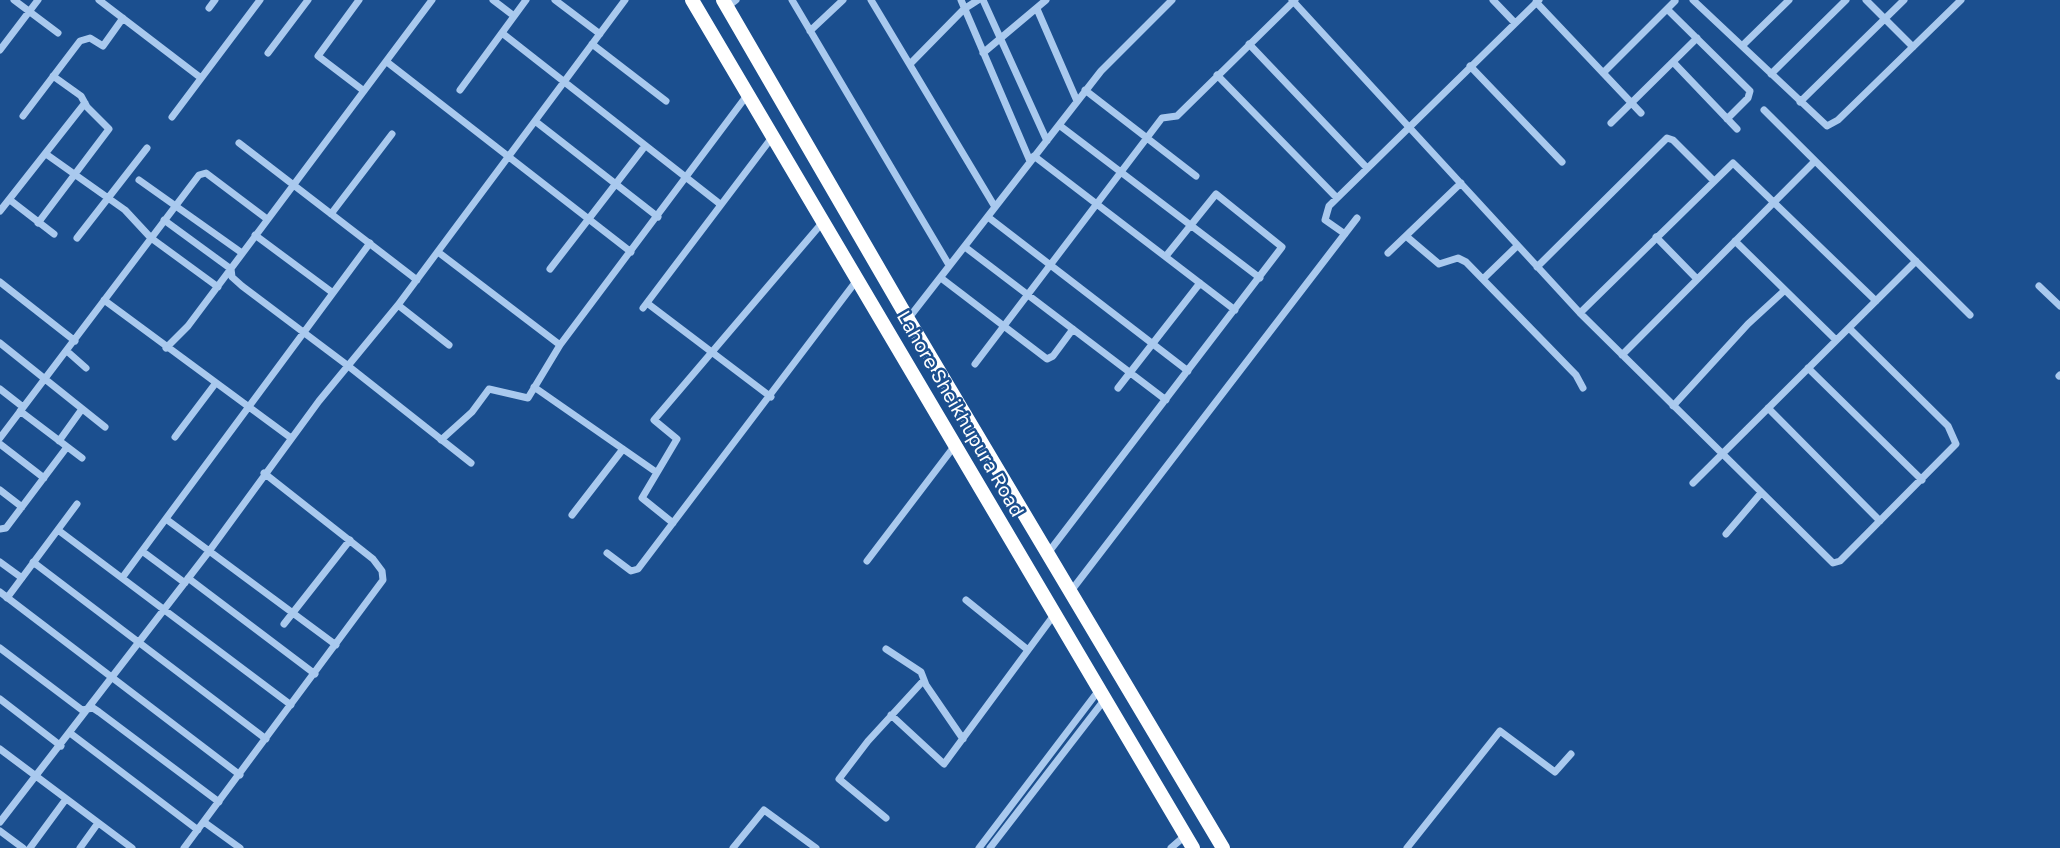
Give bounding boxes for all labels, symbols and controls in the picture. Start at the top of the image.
street label: Lahore Sheikhupura Road [892,307,1028,521]

